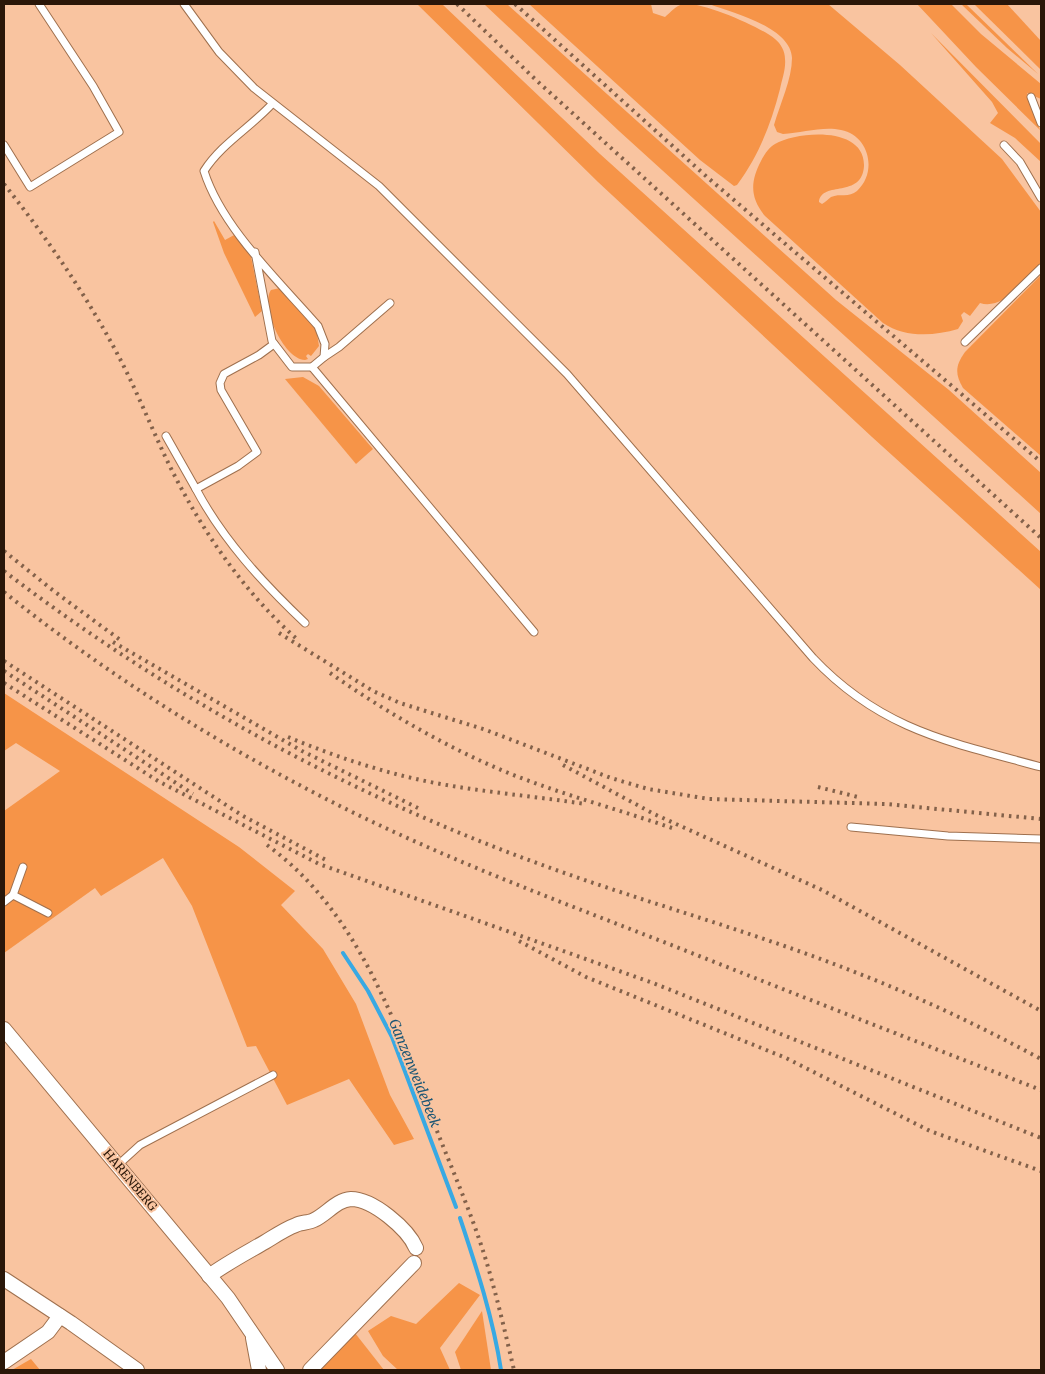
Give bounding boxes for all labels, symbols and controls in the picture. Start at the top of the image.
water label: Ganzenweidebeek [385,1016,445,1130]
street label: HARENBERG [100,1146,161,1214]

